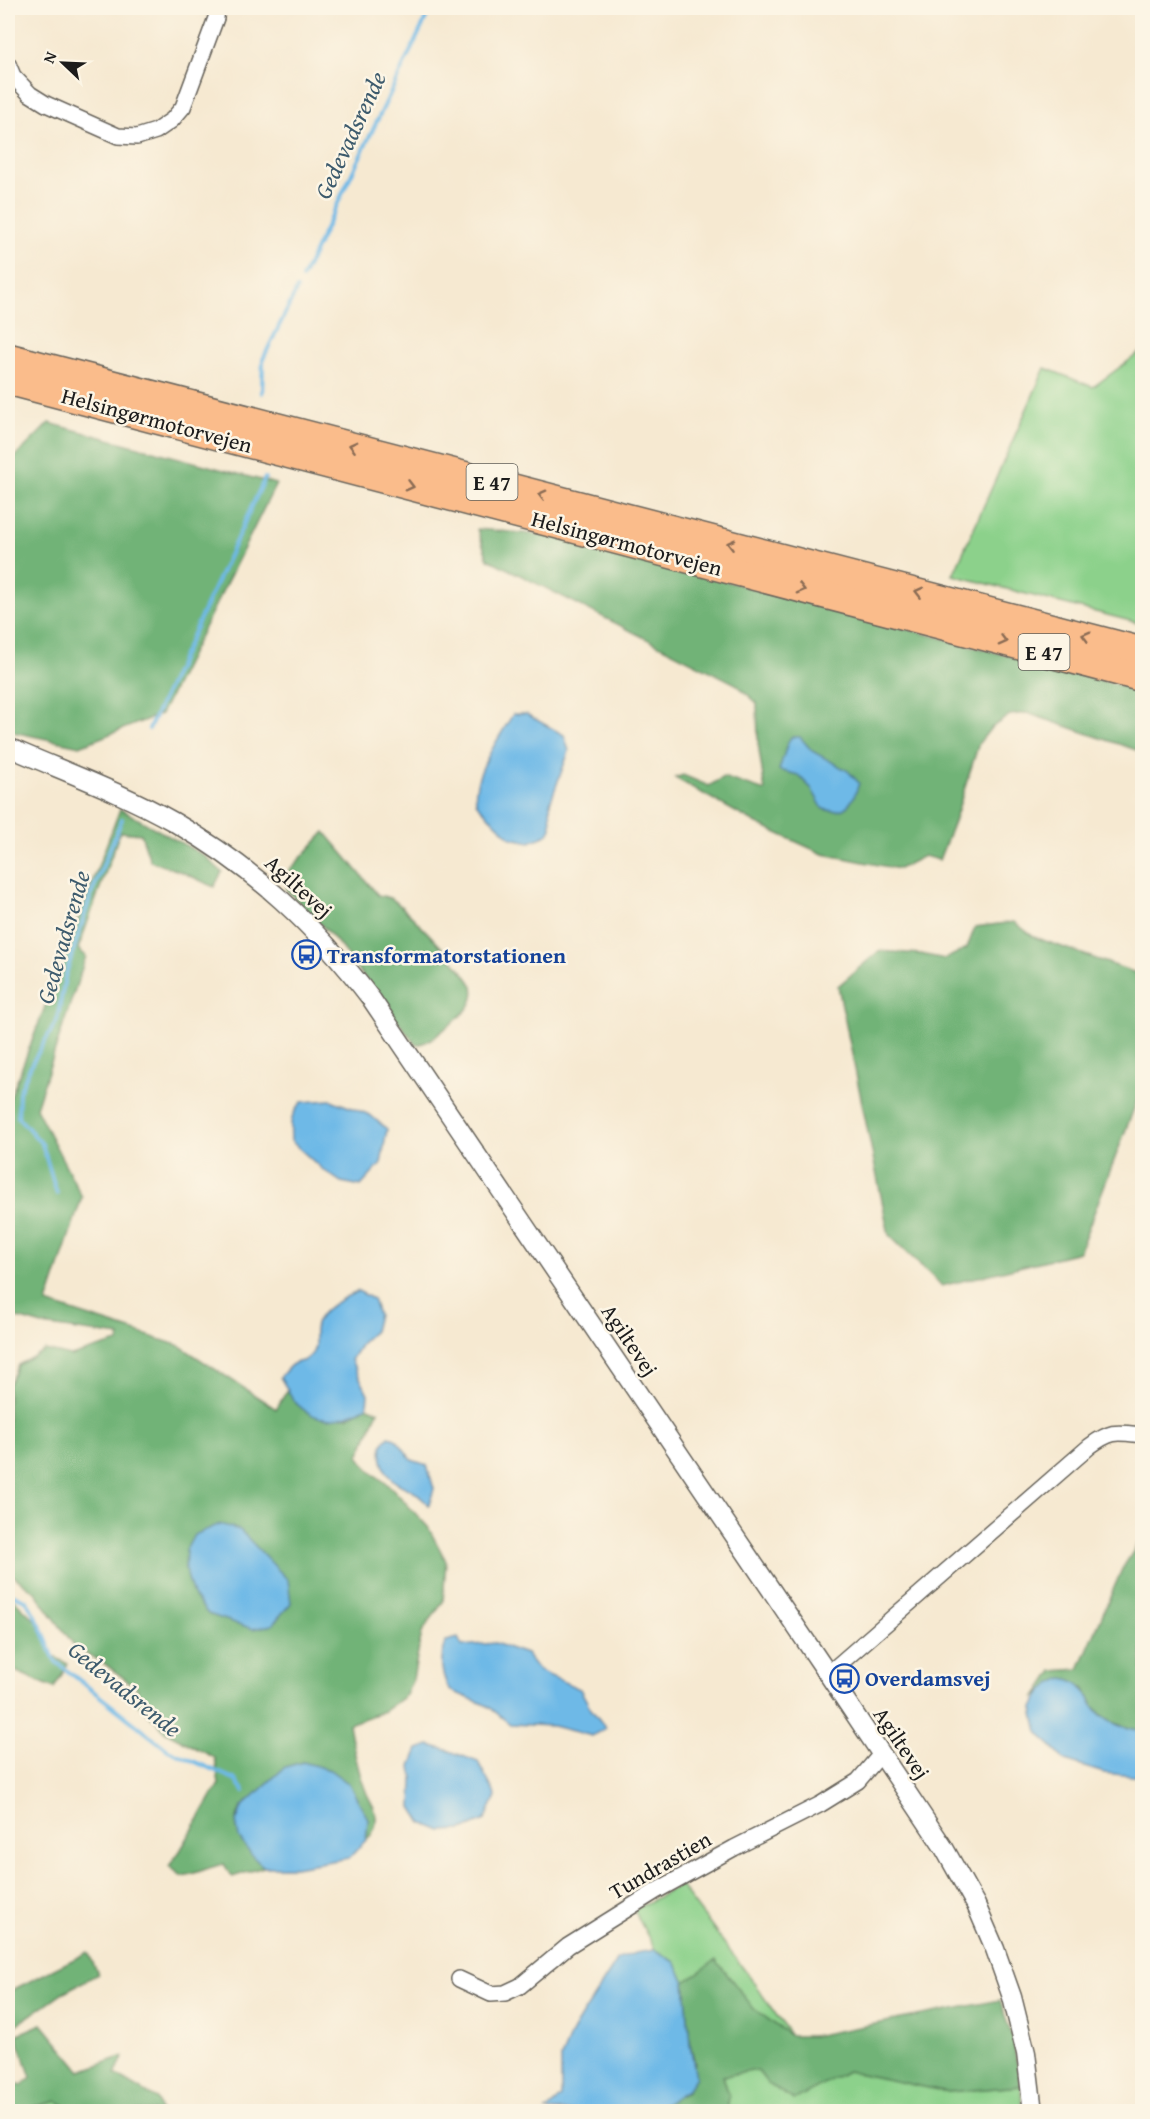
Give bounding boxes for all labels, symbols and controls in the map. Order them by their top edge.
north arrow [33,33,93,93]
text: N [36,47,62,67]
water label: Gedevadsrende [305,65,395,204]
street label: Helsingørmotorvejen [58,379,257,461]
one-way arrow [348,441,358,454]
road number: E 47 [466,464,518,500]
one-way arrow [404,479,414,492]
one-way arrow [537,489,547,502]
street label: Helsingørmotorvejen [528,502,727,584]
one-way arrow [726,538,736,551]
one-way arrow [796,581,806,594]
one-way arrow [915,587,925,600]
one-way arrow [1081,631,1092,643]
one-way arrow [998,634,1008,647]
road number: E 47 [1018,634,1070,670]
street label: Agiltevej [258,847,340,925]
water label: Gedevadsrende [27,866,99,1008]
bus stop icon: Transformatorstationen [290,939,322,971]
place label: Transformatorstationen [327,939,566,971]
street label: Agiltevej [594,1297,666,1383]
water label: Gedevadsrende [61,1632,189,1746]
bus stop icon: Overdamsvej [828,1662,860,1694]
place label: Overdamsvej [865,1662,991,1694]
street label: Agiltevej [866,1700,938,1786]
street label: Tundrastien [603,1823,717,1907]

